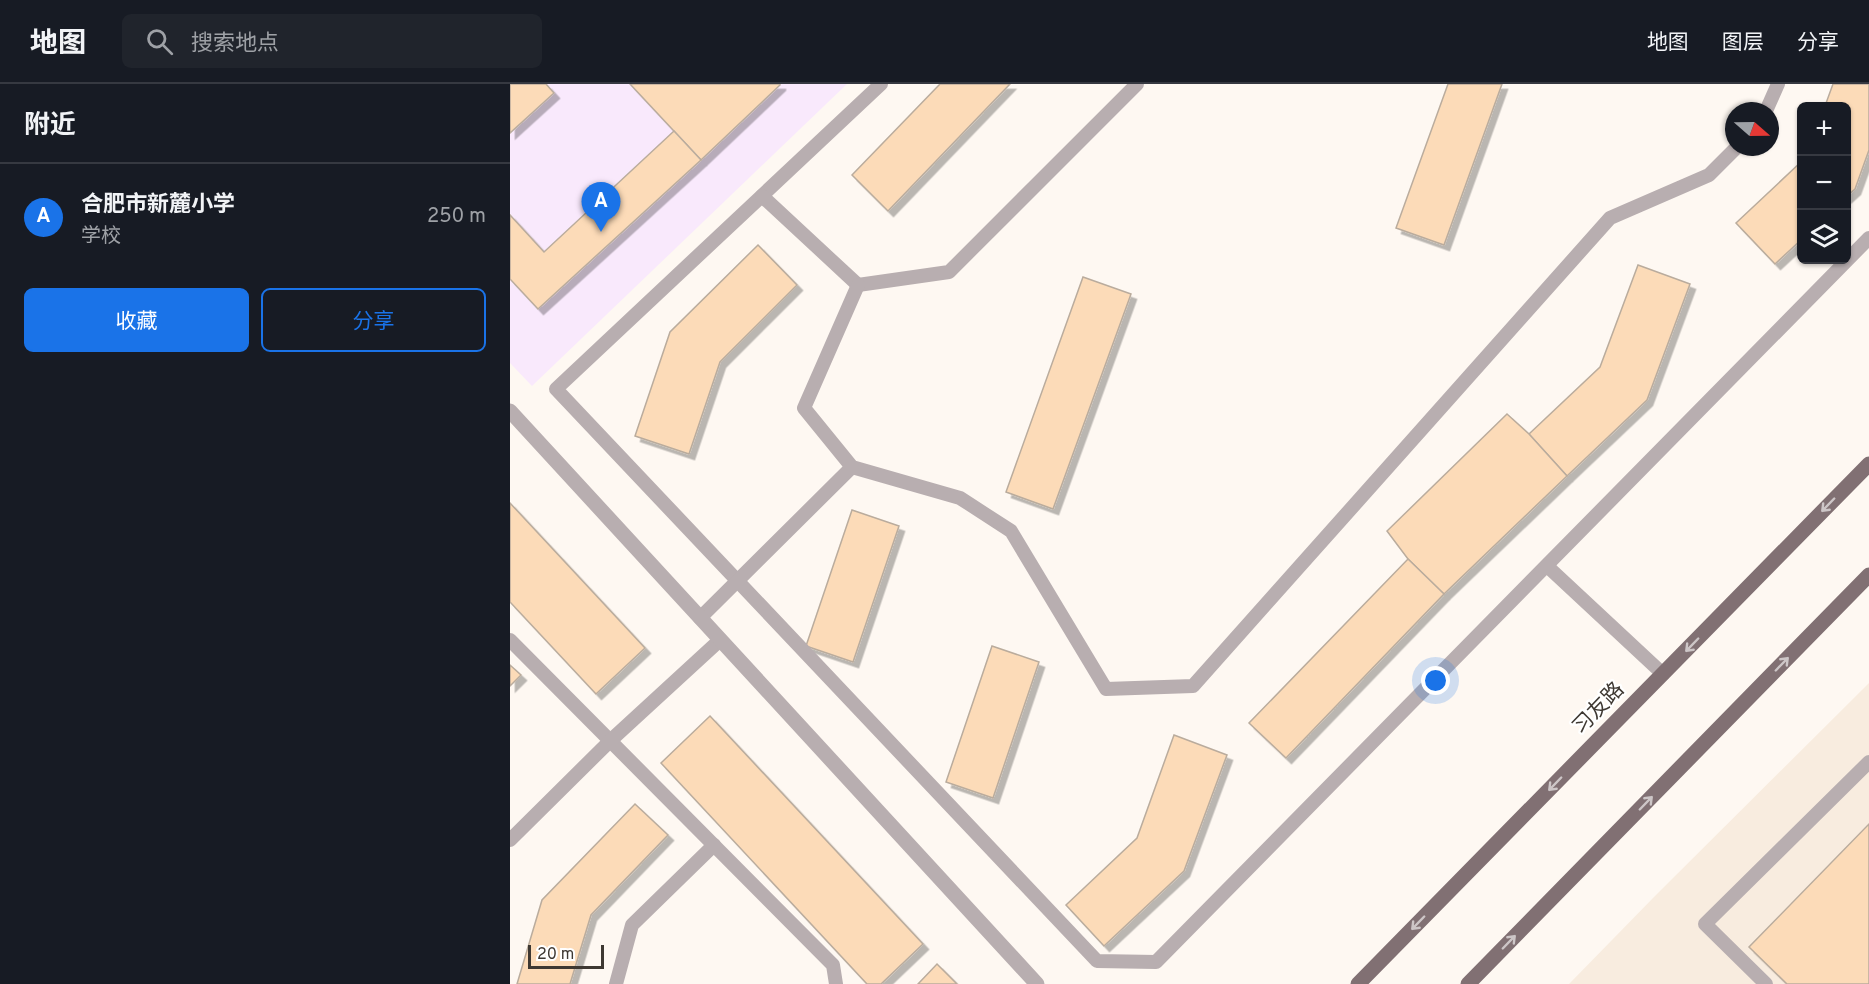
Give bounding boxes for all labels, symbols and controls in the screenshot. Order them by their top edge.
search box [122,14,542,68]
icon: search [143,25,176,58]
text: 地图 [30,27,86,63]
text: 地图 [1647,30,1689,57]
text: 图层 [1722,30,1764,57]
text: 分享 [1797,30,1839,57]
text: 搜索地点 [191,31,279,58]
north arrow [1725,102,1779,156]
map controls [1797,102,1851,264]
button: + [1797,102,1851,156]
text: 附近 [24,110,76,143]
button: − [1797,156,1851,210]
pin: A [582,182,620,232]
text: 合肥市新麓小学 [81,192,235,219]
text: A [36,204,51,230]
text: 250 m [427,204,486,230]
button: layers [1797,210,1851,264]
text: 学校 [81,224,121,250]
button: 收藏 [24,288,249,352]
button: 分享 [261,288,486,352]
one-way arrow [1821,498,1835,513]
one-way arrow [1684,637,1699,652]
one-way arrow [1775,656,1789,671]
your location [1421,666,1450,695]
street label: 习友路 [1567,677,1631,741]
one-way arrow [1548,776,1562,791]
one-way arrow [1638,795,1653,810]
one-way arrow [1411,915,1426,930]
one-way arrow [1502,935,1517,950]
scale bar [528,942,604,970]
text: 20 m [537,945,574,965]

